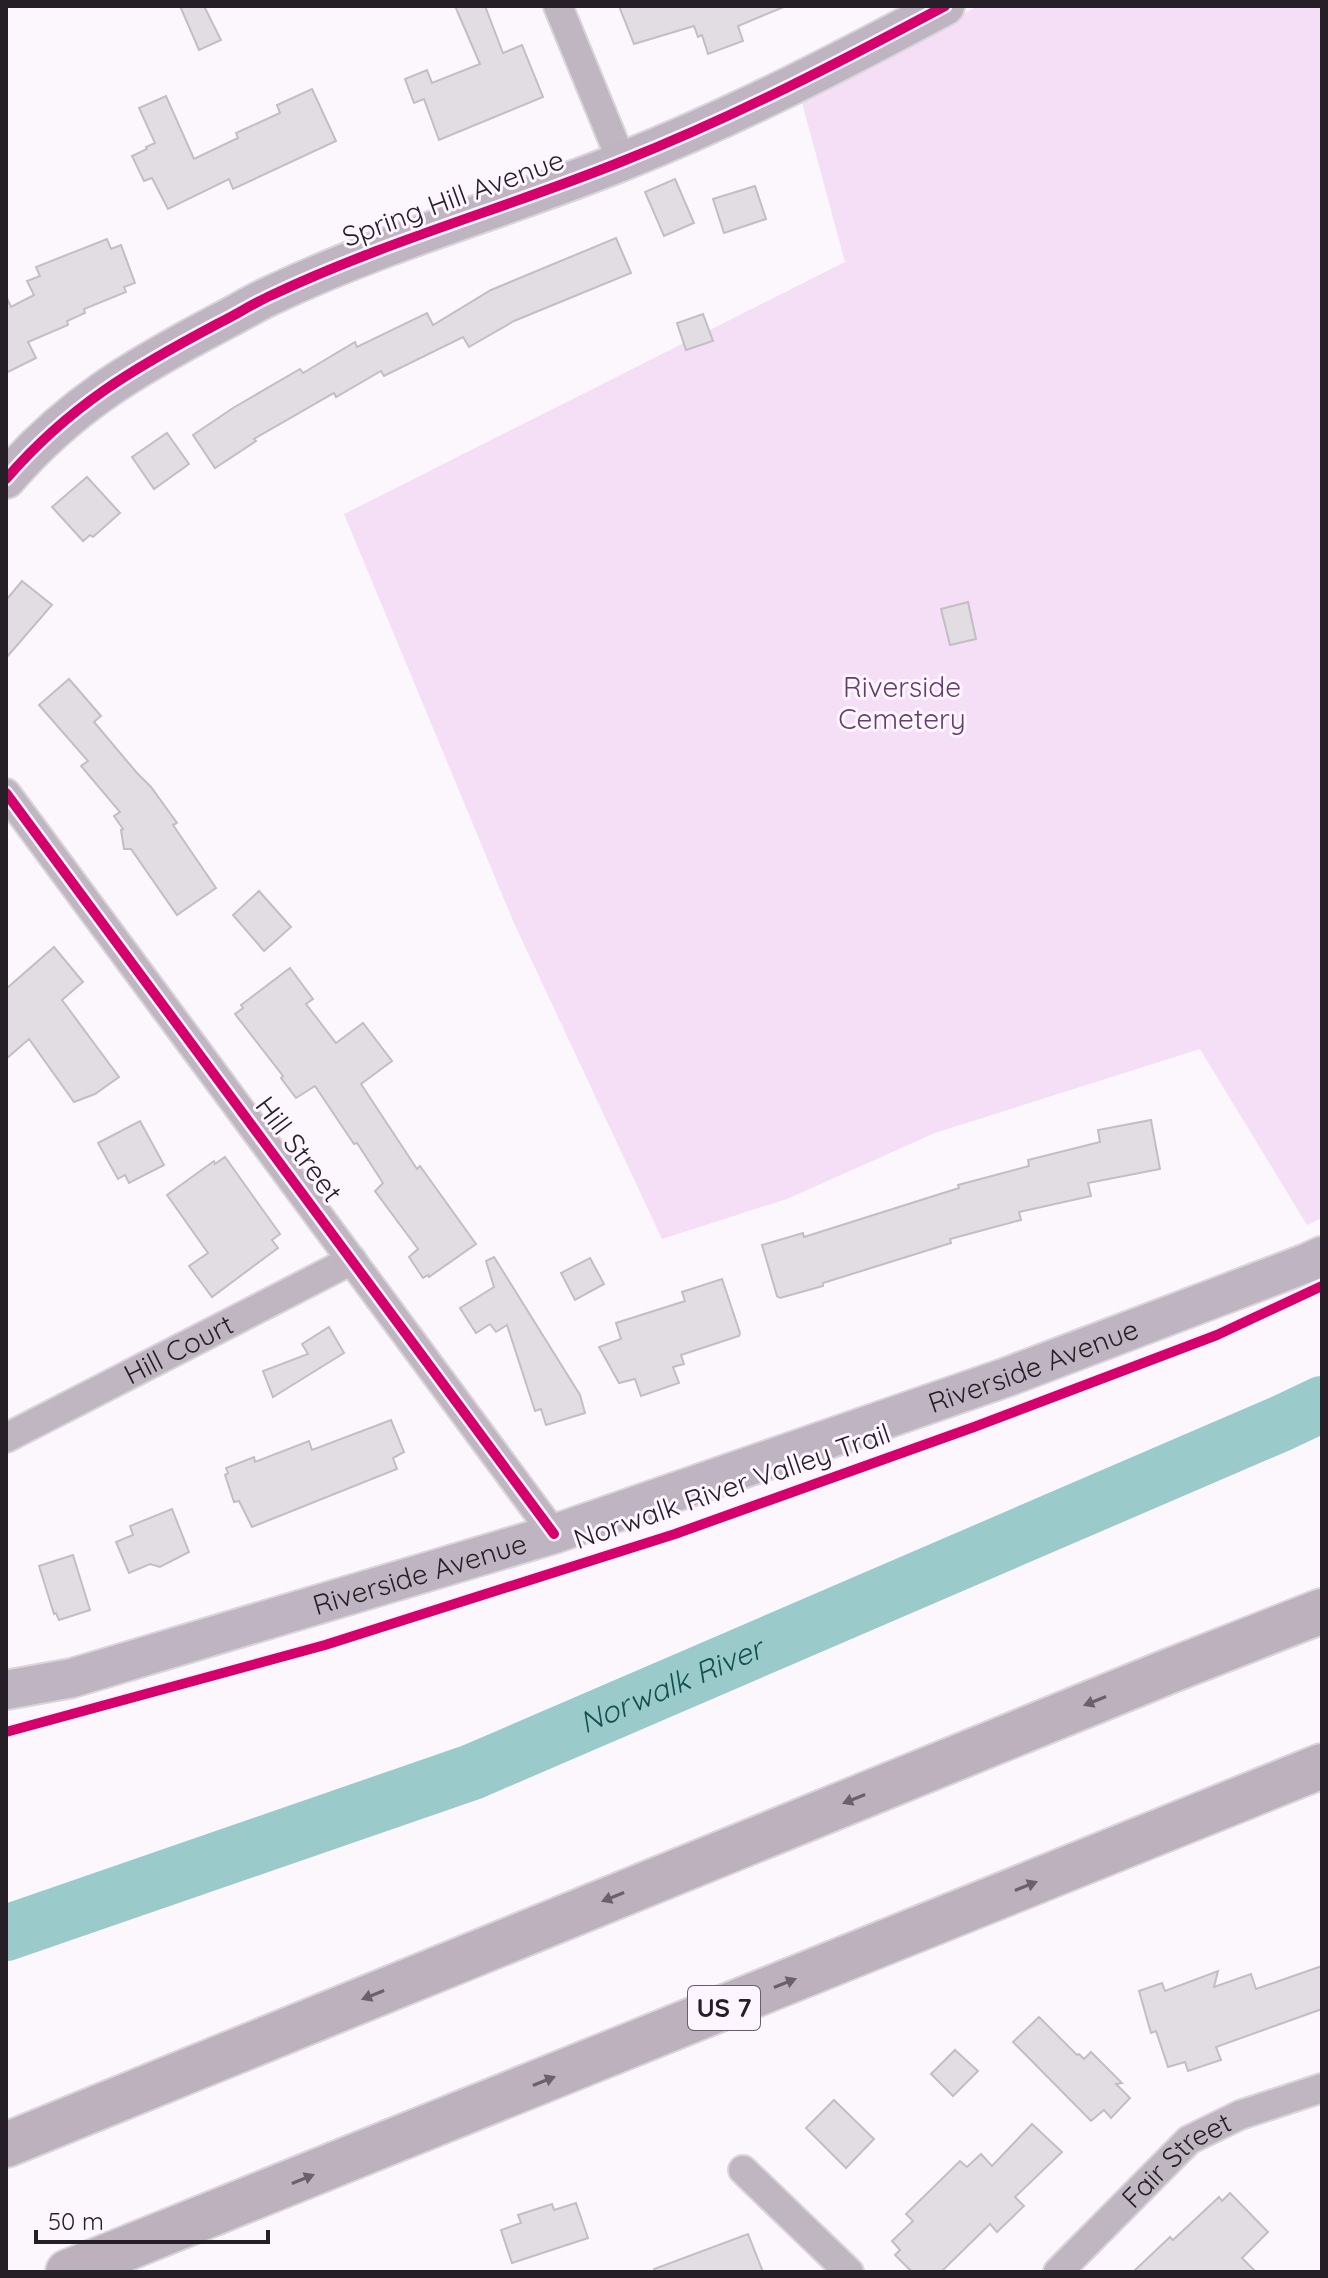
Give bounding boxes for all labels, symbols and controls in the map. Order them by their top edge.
street label: Spring Hill Avenue [337,141,568,254]
park label: Riverside Cemetery [838,669,966,736]
street label: Hill Street [248,1089,350,1208]
street label: Hill Court [118,1306,239,1391]
street label: Riverside Avenue [923,1311,1143,1420]
street label: Norwalk River Valley Trail [569,1415,895,1556]
street label: Riverside Avenue [308,1525,531,1622]
water label: Norwalk River [573,1628,771,1741]
one-way arrow [1083,1695,1107,1708]
one-way arrow [842,1793,866,1806]
one-way arrow [1014,1879,1038,1892]
one-way arrow [602,1891,625,1904]
one-way arrow [773,1977,797,1990]
road number: US 7 [688,1986,760,2030]
one-way arrow [361,1989,385,2002]
one-way arrow [532,2074,556,2087]
street label: Fair Street [1114,2104,1237,2215]
one-way arrow [291,2172,315,2185]
scale bar [36,2194,268,2244]
text: 50 m [48,2206,104,2236]

